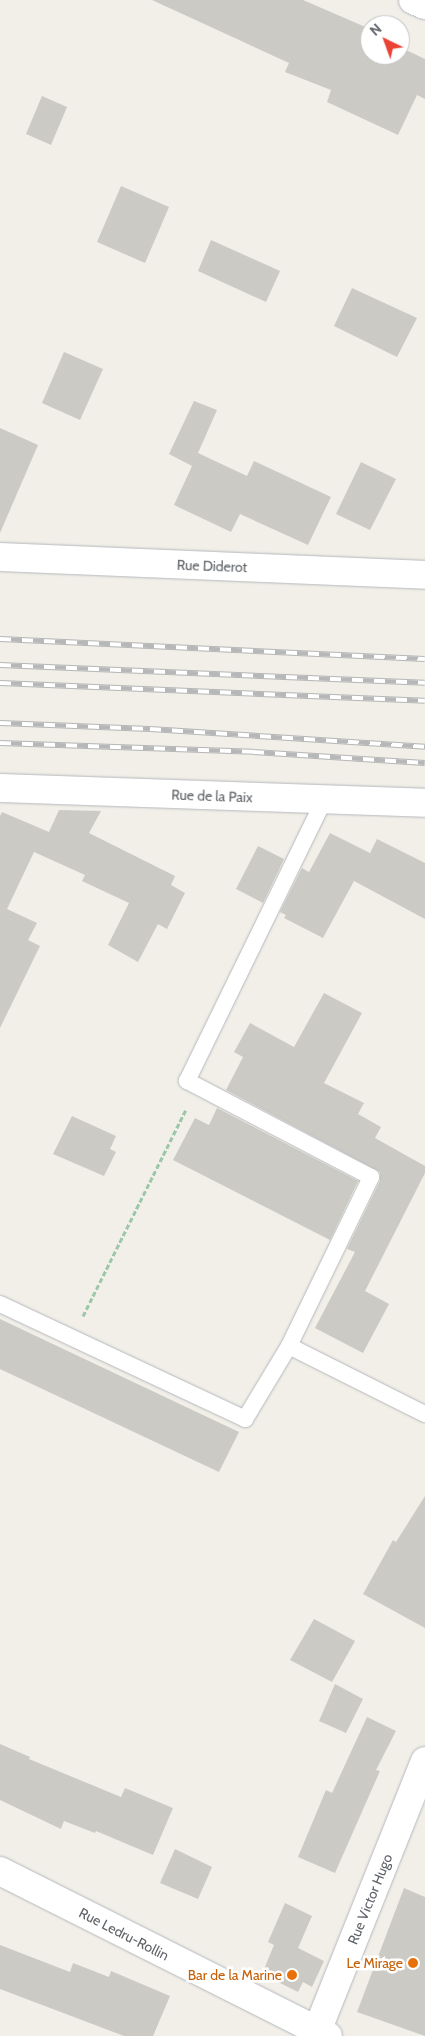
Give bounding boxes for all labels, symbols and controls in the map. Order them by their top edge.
north arrow [360,15,410,65]
text: N [366,20,385,40]
street label: Rue Diderot [176,556,248,576]
street label: Rue de la Paix [171,786,253,806]
street label: Rue Victor Hugo [344,1851,396,1947]
street label: Rue Ledru-Rollin [76,1904,172,1964]
place label: Le Mirage [346,1955,403,1971]
marker: Le Mirage [407,1957,419,1969]
place label: Bar de la Marine [188,1967,282,1983]
marker: Bar de la Marine [286,1969,298,1981]

